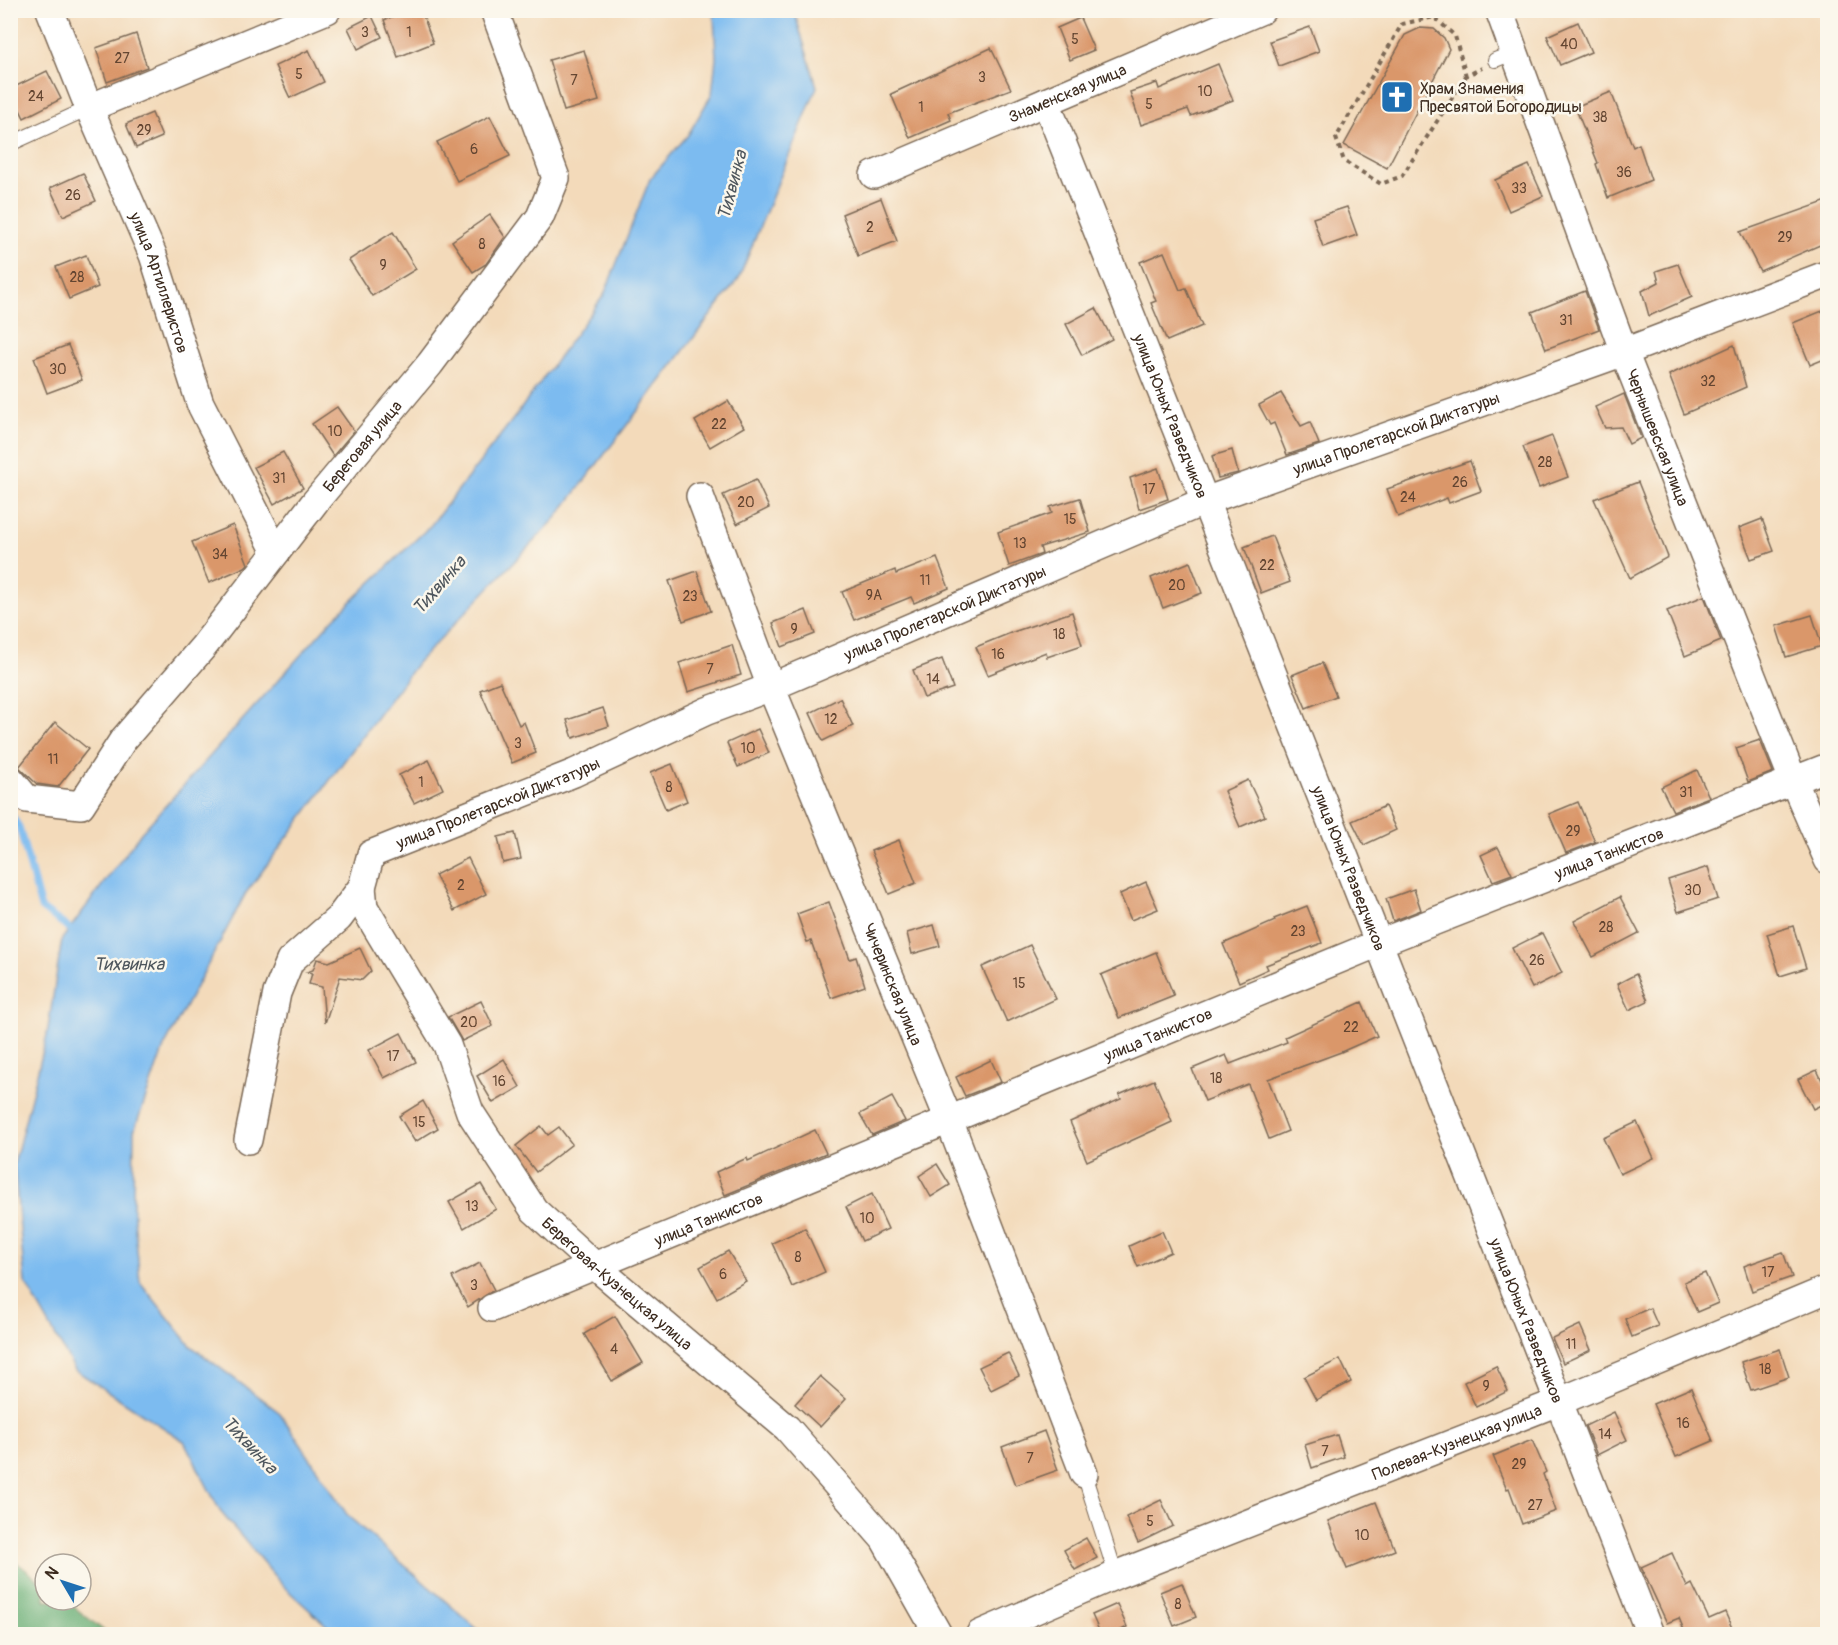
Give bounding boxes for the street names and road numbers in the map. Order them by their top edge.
street label: Знаменская улица [1006,60,1130,128]
street label: улица Артиллеристов [124,208,193,356]
street label: улица Юных Разведчиков [1128,330,1212,502]
street label: Чернышевская улица [1621,367,1693,509]
street label: улица Пролетарской Диктатуры [1289,388,1502,480]
street label: Береговая улица [319,397,407,496]
street label: улица Пролетарской Диктатуры [840,561,1049,666]
street label: улица Пролетарской Диктатуры [392,753,603,854]
street label: улица Юных Разведчиков [1307,782,1390,954]
street label: улица Танкистов [1551,823,1667,885]
street label: Чичеринская улица [858,920,926,1048]
street label: улица Танкистов [1100,1004,1215,1067]
street label: улица Танкистов [651,1189,766,1251]
street label: Береговая-Кузнецкая улица [537,1213,696,1355]
street label: улица Юных Разведчиков [1484,1235,1567,1406]
street label: Полевая-Кузнецкая улица [1369,1400,1545,1485]

